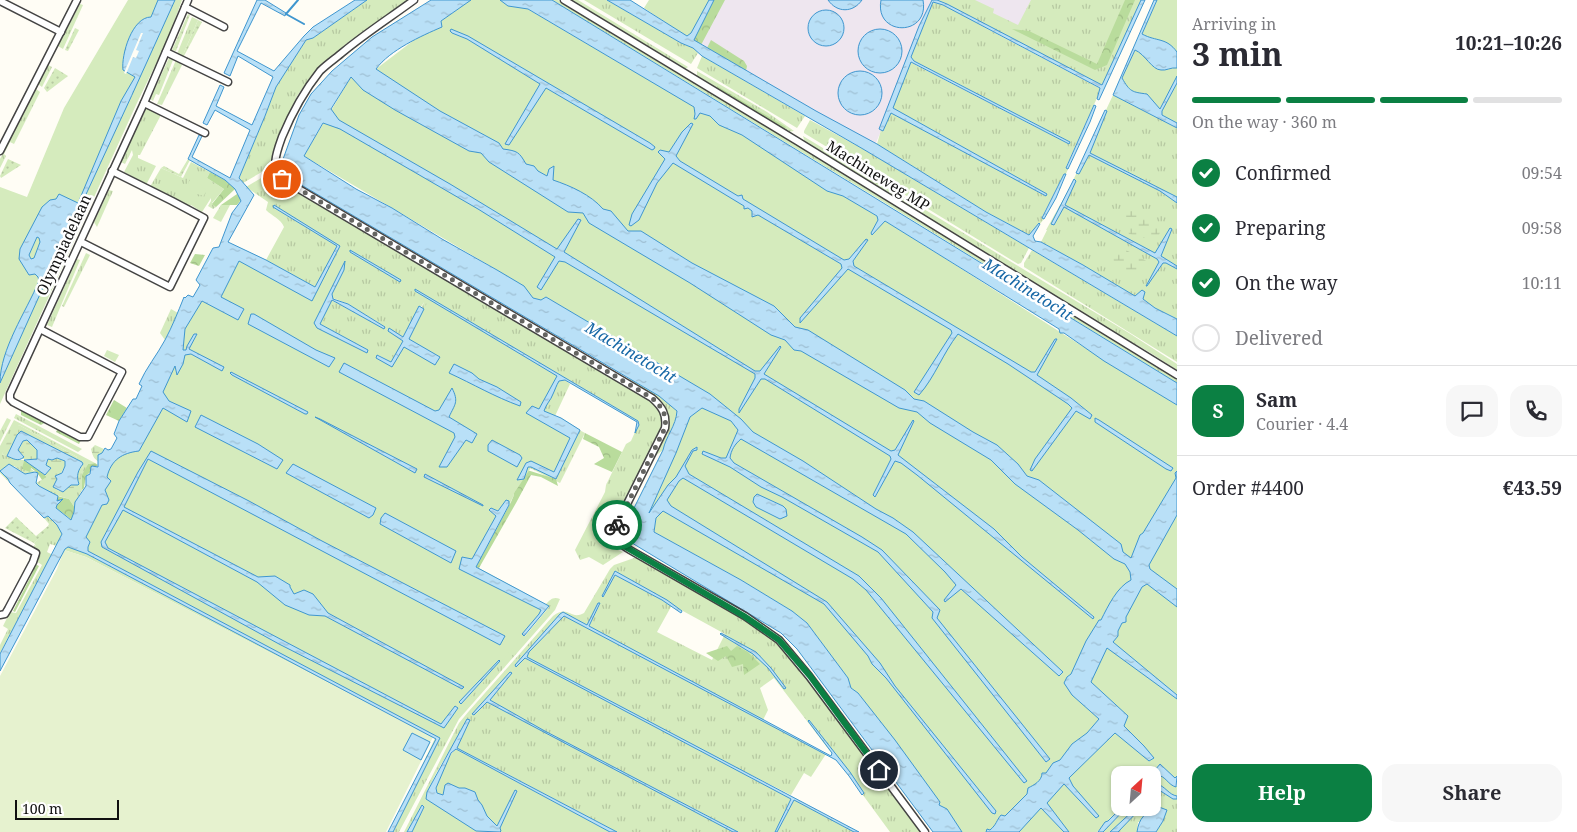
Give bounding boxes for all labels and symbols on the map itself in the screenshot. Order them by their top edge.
street label: Machineweg MP [823,135,934,215]
pin [261,158,303,200]
street label: Olympiadelaan [31,191,95,298]
water label: Machinetocht [978,252,1077,325]
water label: Machinetocht [581,316,681,388]
courier [592,500,642,550]
pin [858,749,900,791]
north arrow [1111,766,1161,816]
scale bar [15,797,119,820]

